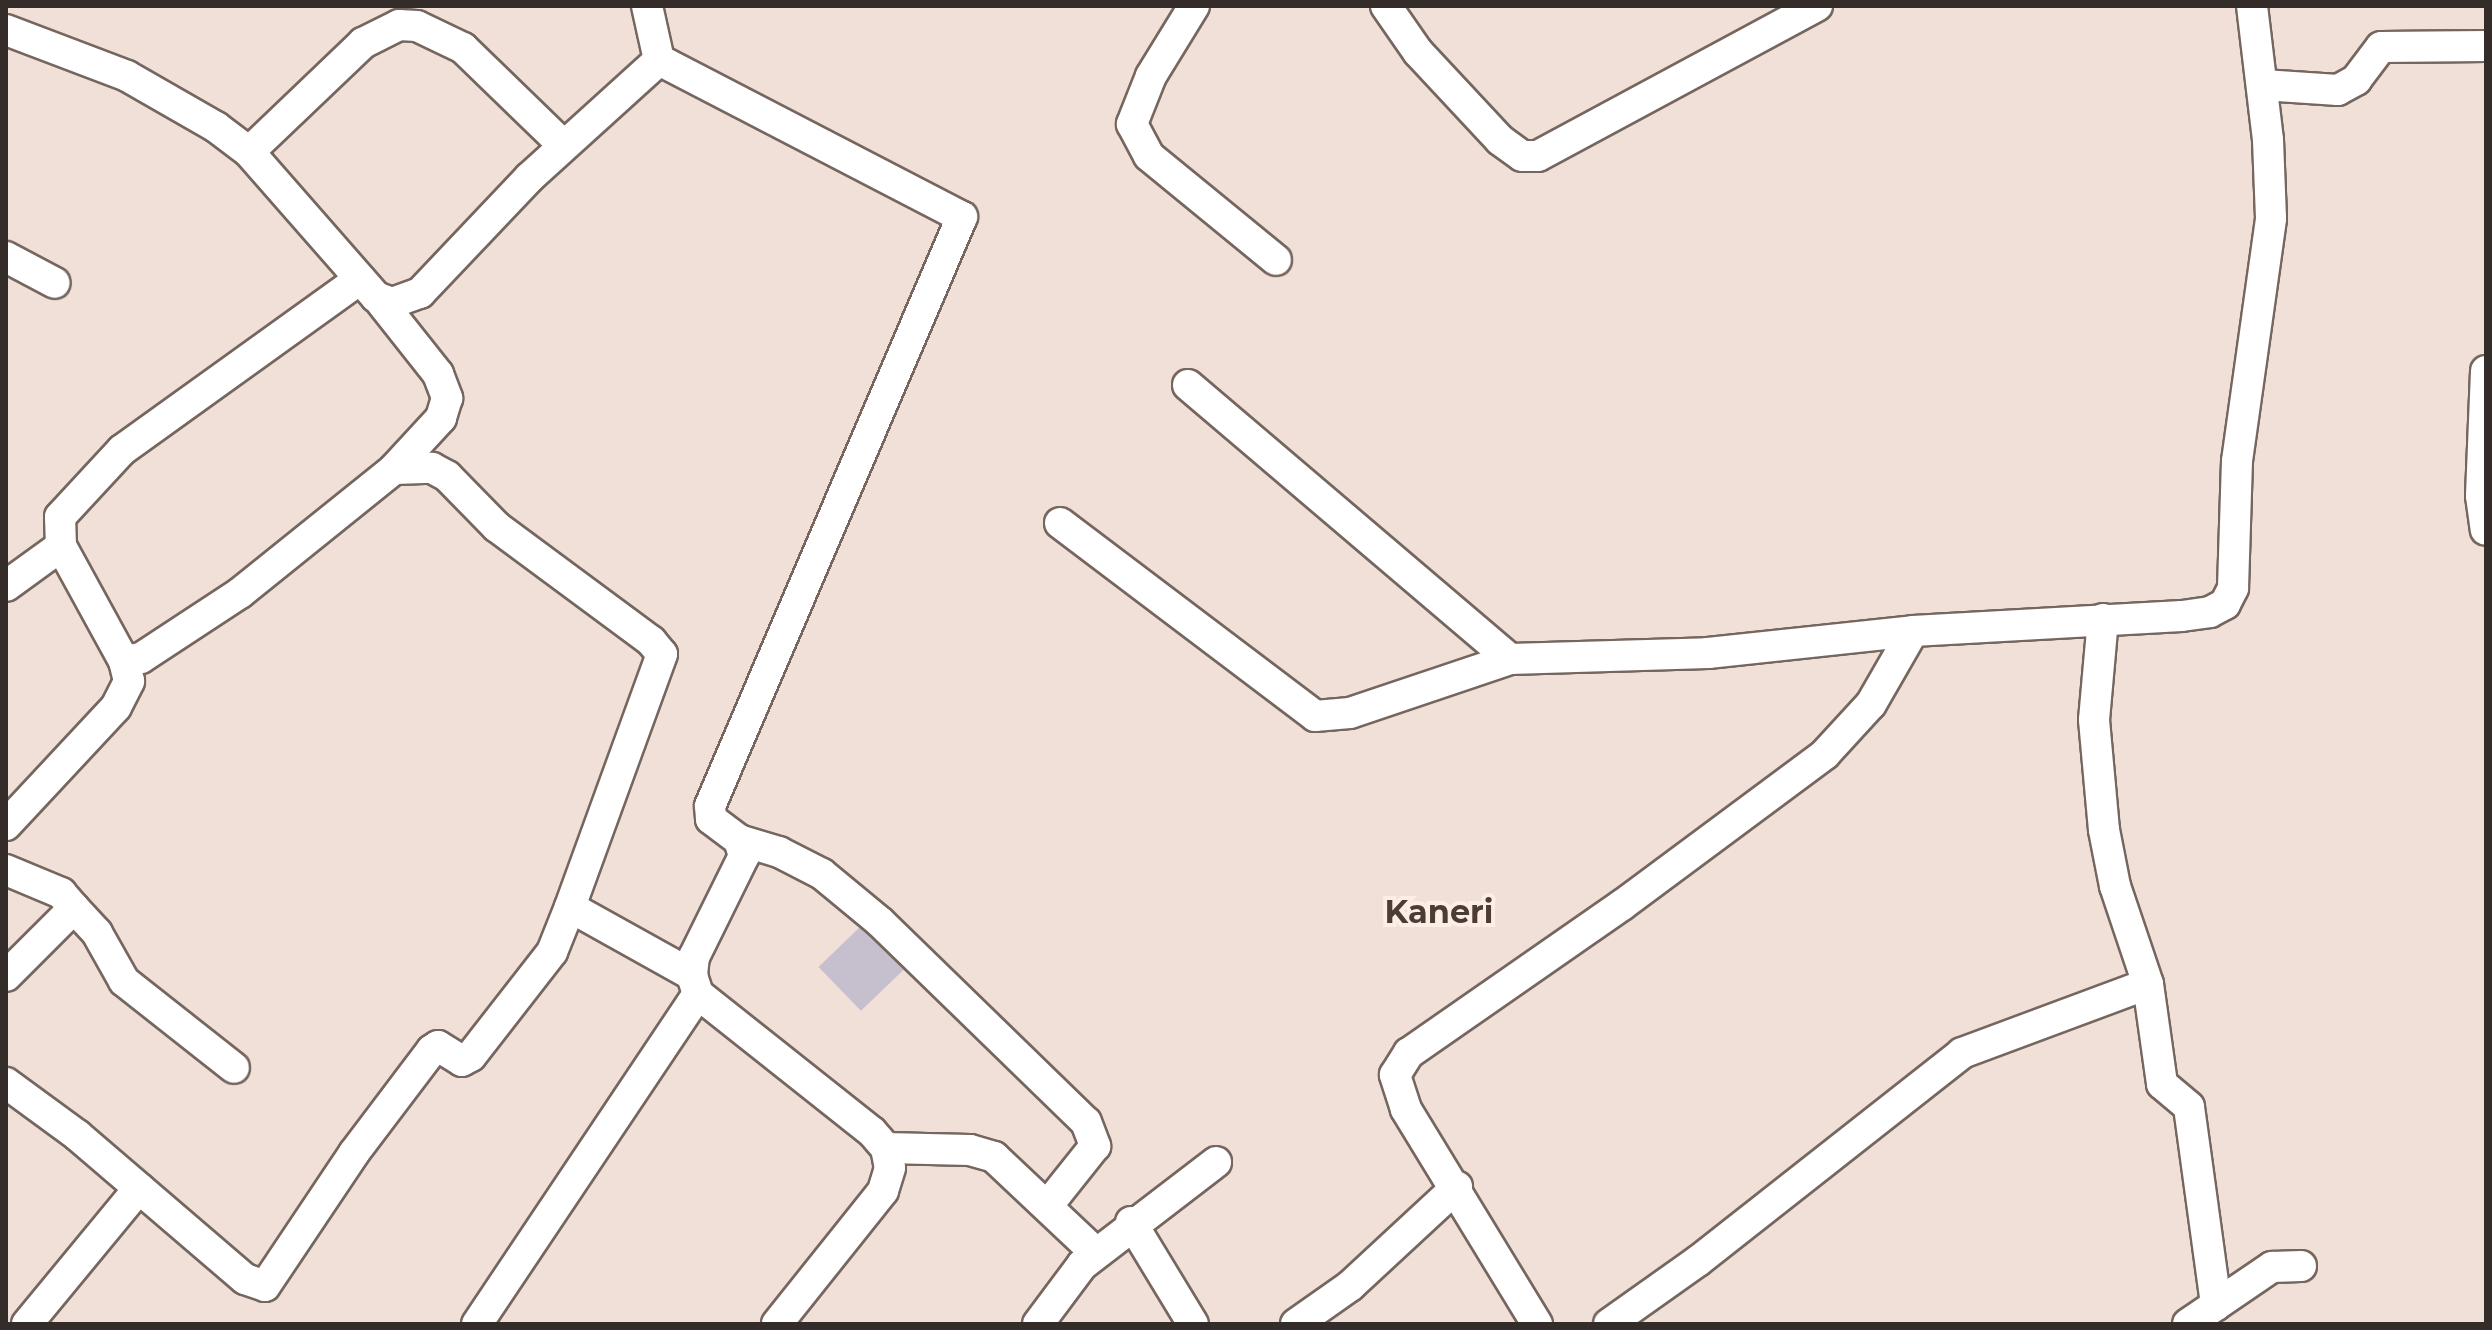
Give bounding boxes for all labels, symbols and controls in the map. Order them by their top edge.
district label: Kaneri [1385,893,1493,931]

